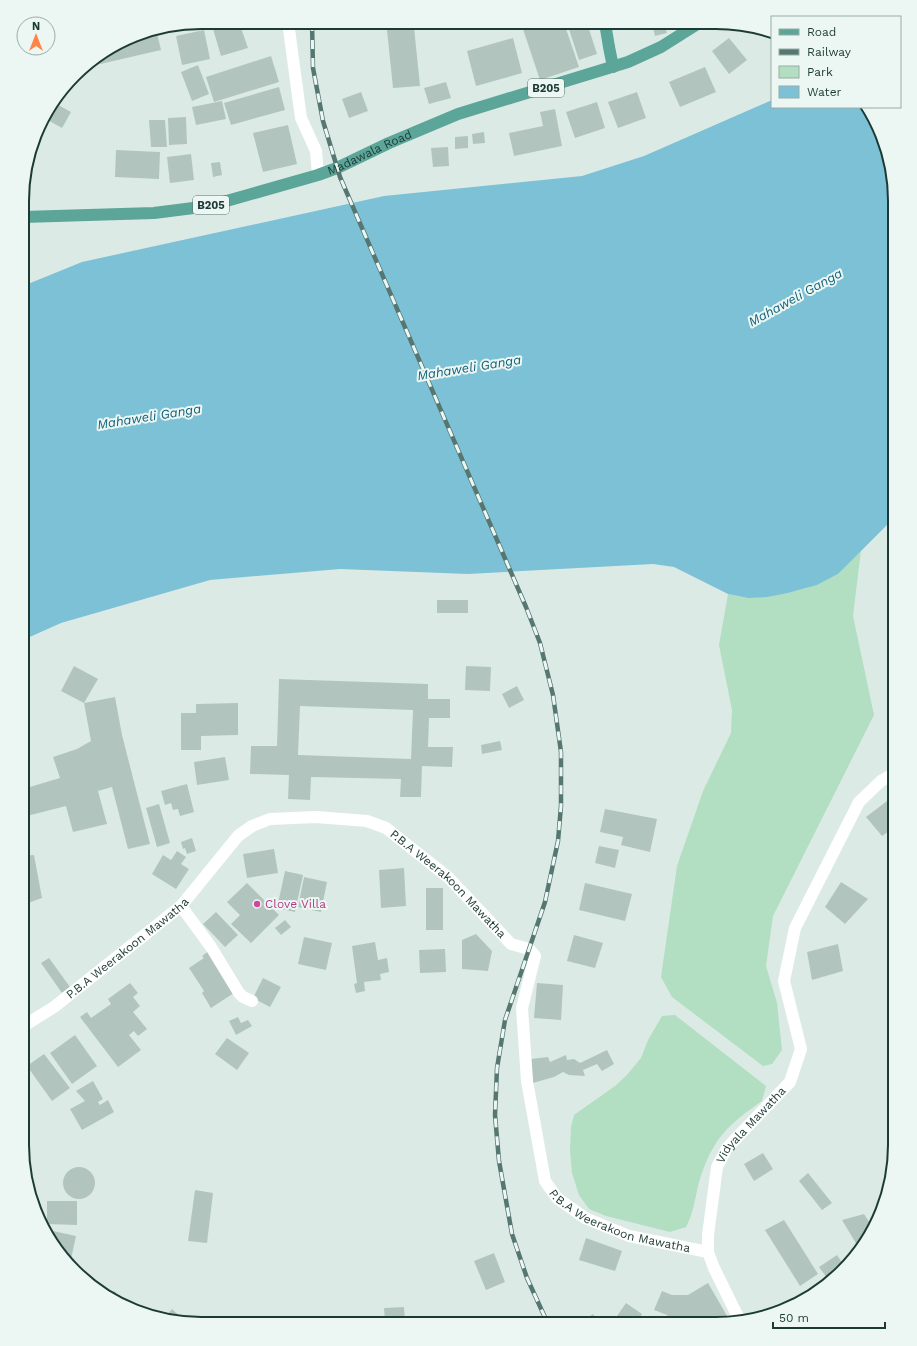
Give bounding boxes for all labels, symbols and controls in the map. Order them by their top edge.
north arrow [16,16,56,56]
legend [771,16,901,108]
text: N [32,20,40,33]
text: Road [807,25,836,39]
text: Railway [807,45,852,59]
text: Park [807,65,833,79]
road number: B205 [528,79,564,97]
text: Water [807,85,842,99]
street label: Madawala Road [325,127,414,178]
road number: B205 [193,196,229,214]
water label: Mahaweli Ganga [746,265,845,329]
water label: Mahaweli Ganga [416,352,522,383]
water label: Mahaweli Ganga [96,401,202,432]
street label: P.B.A Weerakoon Mawatha [387,827,509,941]
street label: P.B.A Weerakoon Mawatha [63,895,192,1001]
place label: Clove Villa [265,897,326,911]
marker: Clove Villa [252,899,262,909]
street label: Vidyala Mawatha [713,1084,789,1166]
street label: P.B.A Weerakoon Mawatha [546,1187,692,1255]
scale bar [773,1304,885,1330]
text: 50 m [779,1311,809,1325]

